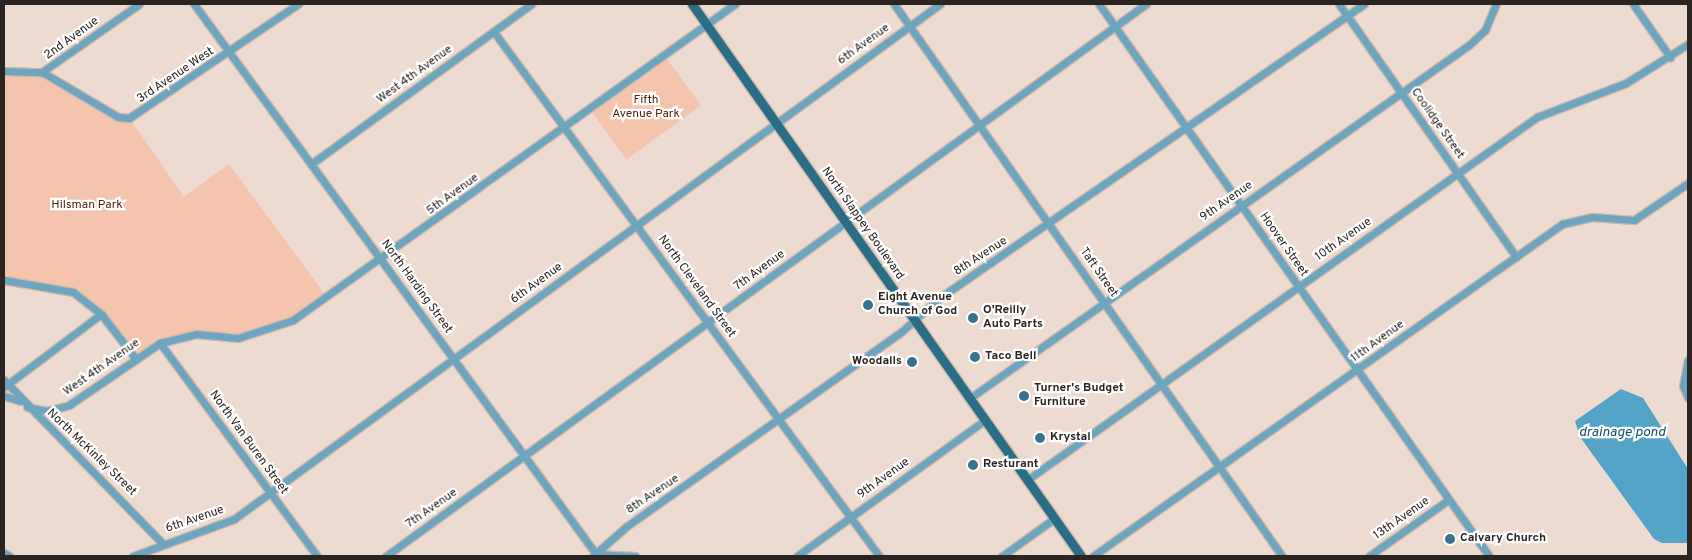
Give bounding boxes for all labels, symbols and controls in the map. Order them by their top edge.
street label: 2nd Avenue [42,14,102,64]
street label: 6th Avenue [835,21,893,69]
street label: West 4th Avenue [374,43,456,107]
street label: 3rd Avenue West [135,45,217,107]
street label: Coolidge Street [1407,86,1467,162]
park label: Fifth Avenue Park [612,94,680,122]
street label: North Slappey Boulevard [818,165,906,283]
street label: 5th Avenue [424,171,482,219]
street label: 9th Avenue [1198,179,1256,225]
park label: Hilsman Park [51,199,123,213]
street label: Hoover Street [1256,210,1310,280]
street label: 10th Avenue [1313,215,1375,265]
street label: North Cleveland Street [654,233,738,341]
street label: 8th Avenue [951,234,1011,280]
street label: North Harding Street [377,237,455,337]
street label: Taft Street [1076,246,1120,300]
street label: 7th Avenue [732,248,788,294]
street label: 6th Avenue [508,260,566,308]
place label: Eight Avenue Church of God [878,291,957,319]
marker: Eight Avenue Church of God [862,299,874,311]
place label: O'Reilly Auto Parts [983,304,1043,332]
marker: O'Reilly Auto Parts [967,312,979,324]
street label: 11th Avenue [1348,318,1408,366]
street label: West 4th Avenue [61,336,143,400]
place label: Taco Bell [985,350,1036,364]
marker: Taco Bell [969,351,981,363]
place label: Woodalls [852,355,902,369]
marker: Woodalls [906,356,918,368]
place label: Turner's Budget Furniture [1034,382,1123,410]
street label: North Van Buren Street [205,388,291,498]
marker: Turner's Budget Furniture [1018,390,1030,402]
street label: North McKinley Street [43,407,139,499]
water label: drainage pond [1579,425,1665,441]
place label: Krystal [1050,431,1091,445]
marker: Krystal [1034,432,1046,444]
street label: 9th Avenue [855,455,913,503]
place label: Resturant [983,458,1038,472]
marker: Resturant [967,459,979,471]
street label: 8th Avenue [624,472,682,518]
street label: 7th Avenue [403,486,461,532]
street label: 13th Avenue [1371,494,1433,544]
street label: 6th Avenue [164,503,226,537]
place label: Calvary Church [1460,532,1546,546]
marker: Calvary Church [1444,533,1456,545]

